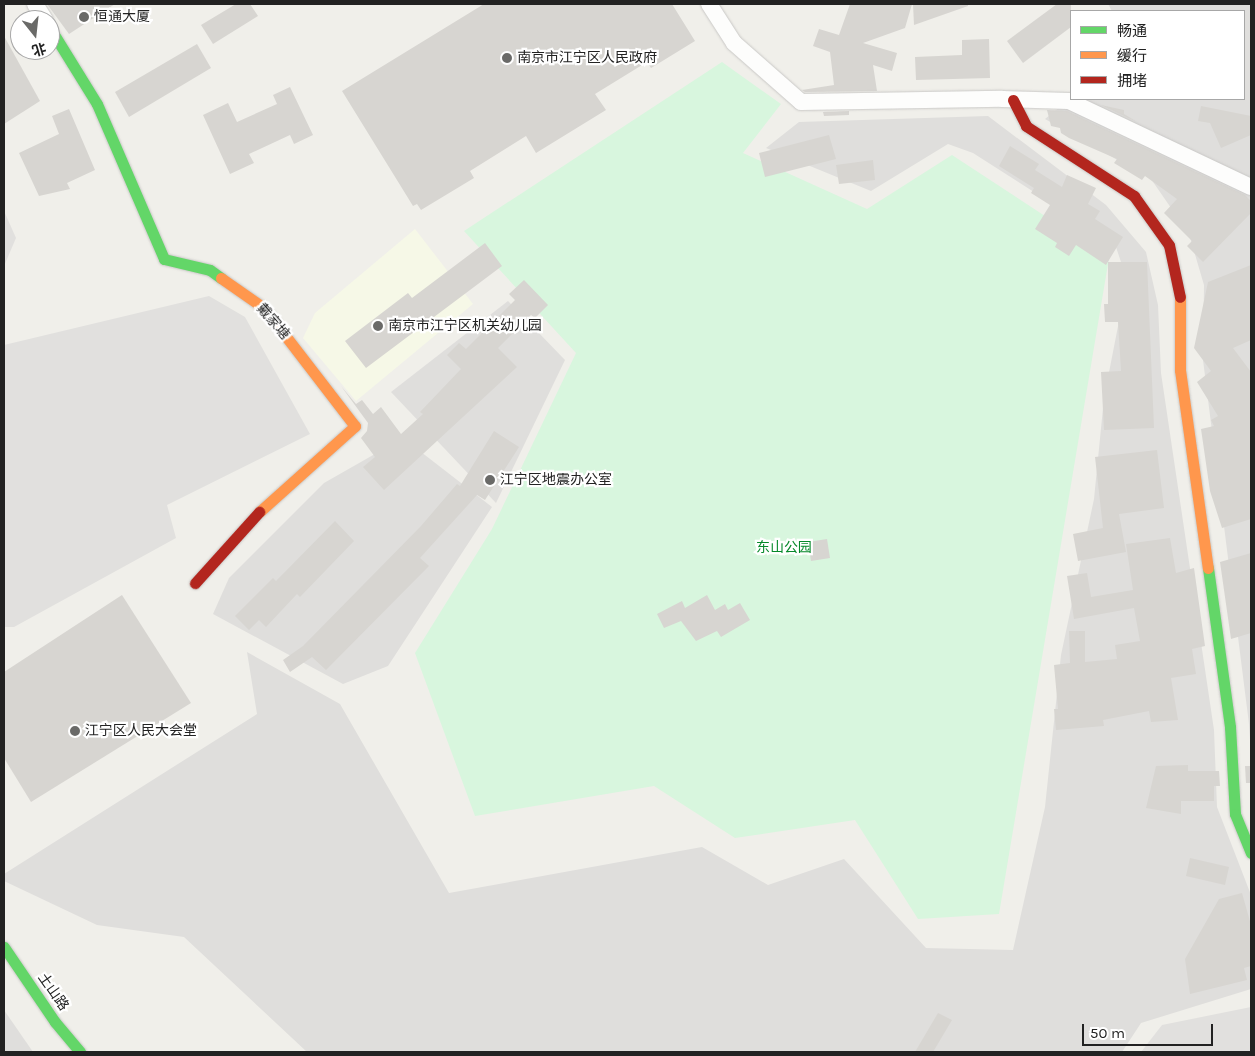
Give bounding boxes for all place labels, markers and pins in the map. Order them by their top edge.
place label: 恒通大厦 [94,9,150,25]
marker: 恒通大厦 [78,11,90,23]
place label: 南京市江宁区人民政府 [517,50,657,66]
marker: 南京市江宁区人民政府 [501,52,513,64]
place label: 南京市江宁区机关幼儿园 [388,318,542,334]
marker: 南京市江宁区机关幼儿园 [372,320,384,332]
place label: 江宁区地震办公室 [500,472,612,488]
marker: 江宁区地震办公室 [484,474,496,486]
place label: 江宁区人民大会堂 [85,723,197,739]
marker: 江宁区人民大会堂 [69,725,81,737]

